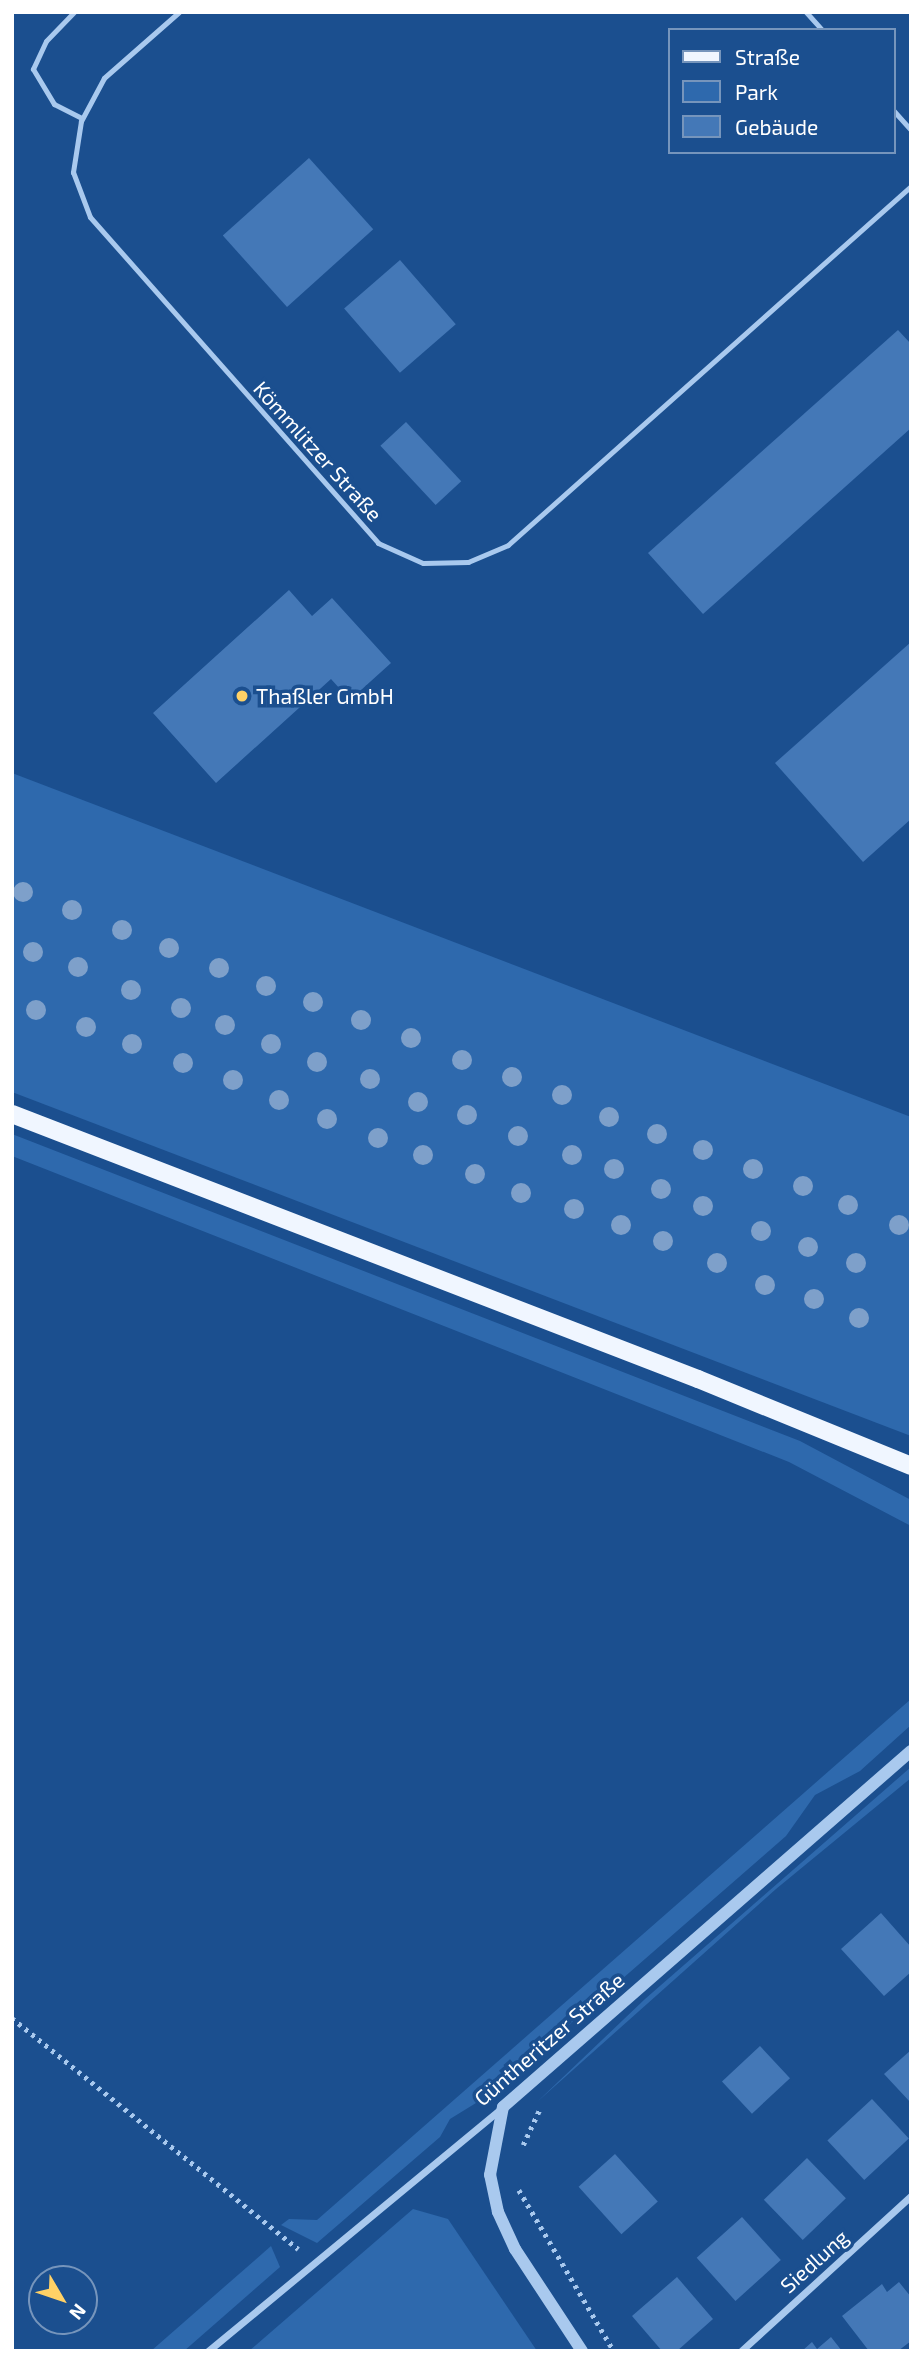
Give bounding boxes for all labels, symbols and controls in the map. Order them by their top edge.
legend [668,28,895,154]
text: Straße [735,44,800,69]
text: Park [735,79,778,104]
text: Gebäude [735,114,818,139]
street label: Kömmlitzer Straße [248,376,388,526]
place label: Thaßler GmbH [256,683,394,709]
marker: Thaßler GmbH [234,688,250,704]
street label: Güntheritzer Straße [469,1967,629,2111]
street label: Siedlung [775,2224,853,2298]
north arrow [28,2265,98,2335]
text: N [65,2300,91,2325]

